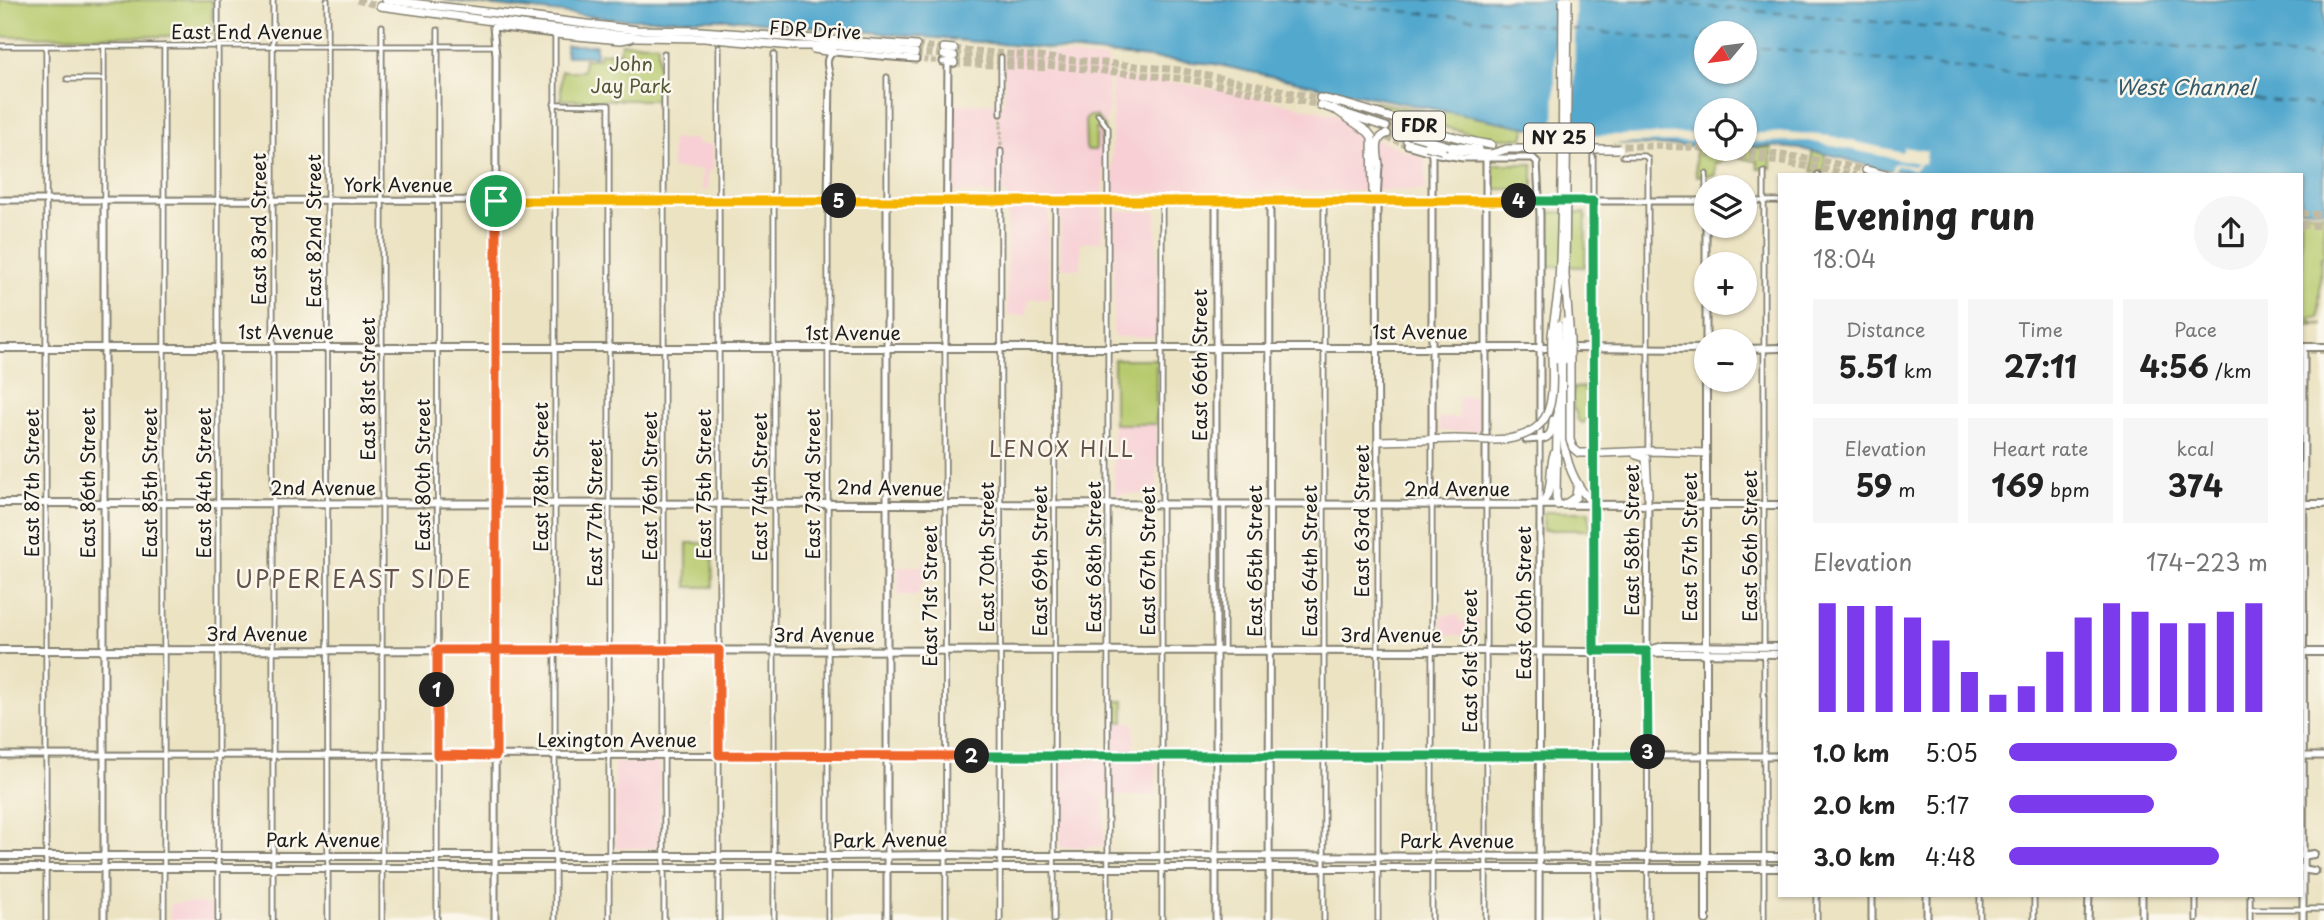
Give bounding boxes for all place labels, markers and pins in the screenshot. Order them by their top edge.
pin [466,171,526,231]
pin: 5 [822,184,856,218]
pin: 4 [1502,184,1536,218]
pin: 1 [420,672,454,708]
pin: 3 [1630,734,1666,770]
pin: 2 [954,738,990,774]

